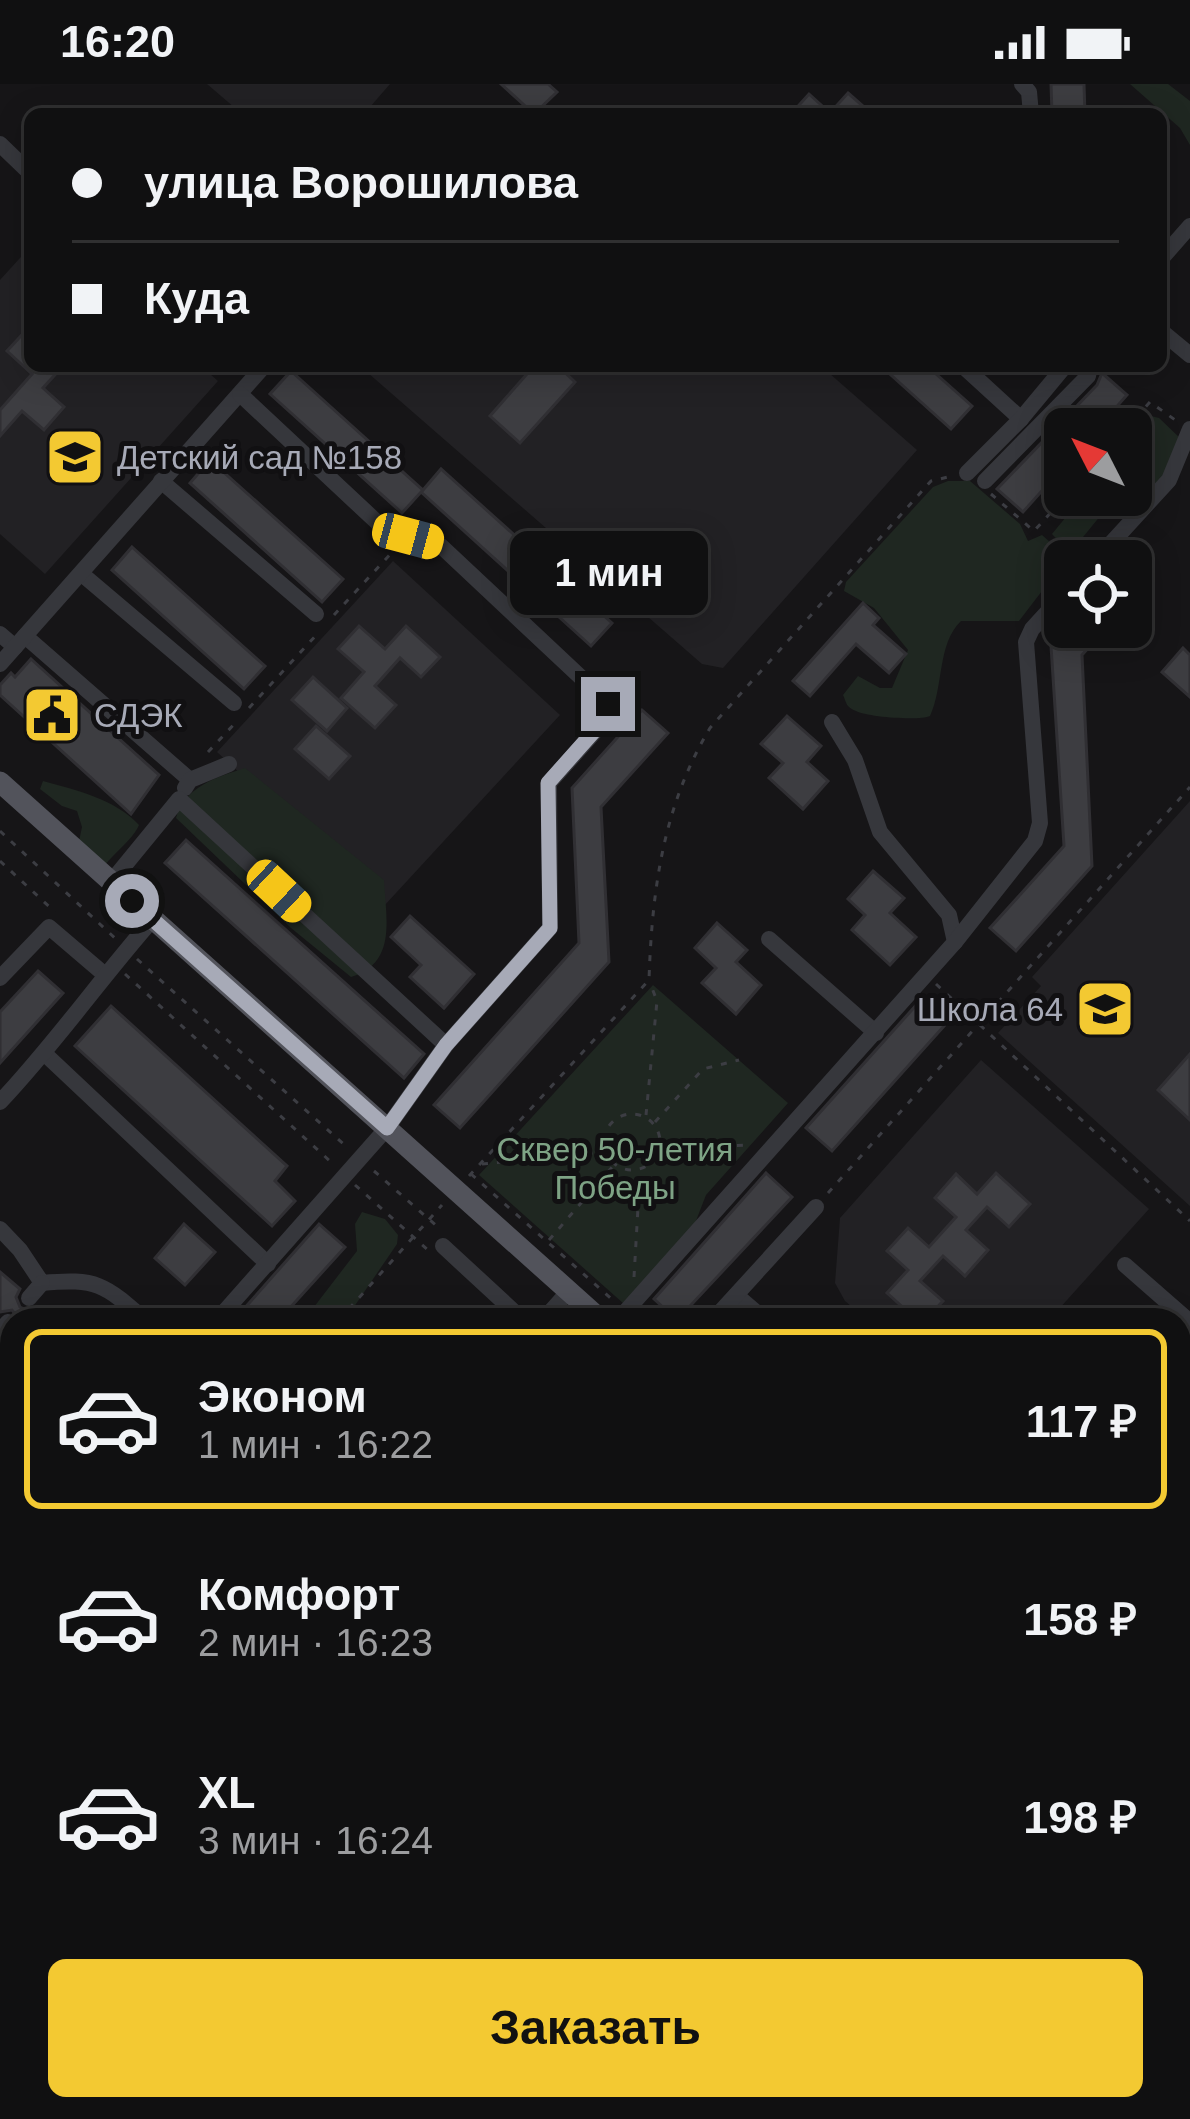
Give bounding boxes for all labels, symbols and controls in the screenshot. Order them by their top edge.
text: 16:20 [60,16,175,67]
text: улица Ворошилова [144,157,578,208]
text: Куда [144,273,249,324]
north arrow [1044,408,1152,516]
map controls [1044,408,1152,648]
school or university icon: Детский сад №158 [44,426,106,488]
place label: Детский сад №158 [117,439,402,476]
car [369,509,447,563]
callout: 1 мин [509,530,707,614]
button: locate [1044,540,1152,648]
text: 1 мин [555,551,663,594]
route end [581,677,635,731]
public building icon: СДЭК [21,684,83,746]
place label: СДЭК [94,697,183,734]
car [240,853,318,929]
route start [105,874,159,928]
school or university icon: Школа 64 [1074,978,1136,1040]
place label: Школа 64 [917,991,1063,1028]
park label: Сквер 50-летия Победы [497,1131,733,1206]
icon: car [54,1365,162,1473]
text: Эконом [198,1371,367,1422]
text: 117 ₽ [1026,1396,1137,1447]
text: 1 мин · 16:22 [198,1423,433,1466]
icon: car [54,1563,162,1671]
text: Комфорт [198,1569,400,1620]
text: 158 ₽ [1023,1594,1137,1645]
text: 2 мин · 16:23 [198,1621,433,1664]
icon: car [54,1761,162,1869]
text: XL [198,1767,256,1818]
text: 198 ₽ [1023,1792,1137,1843]
text: 3 мин · 16:24 [198,1819,433,1862]
button: Заказать [48,1959,1143,2097]

